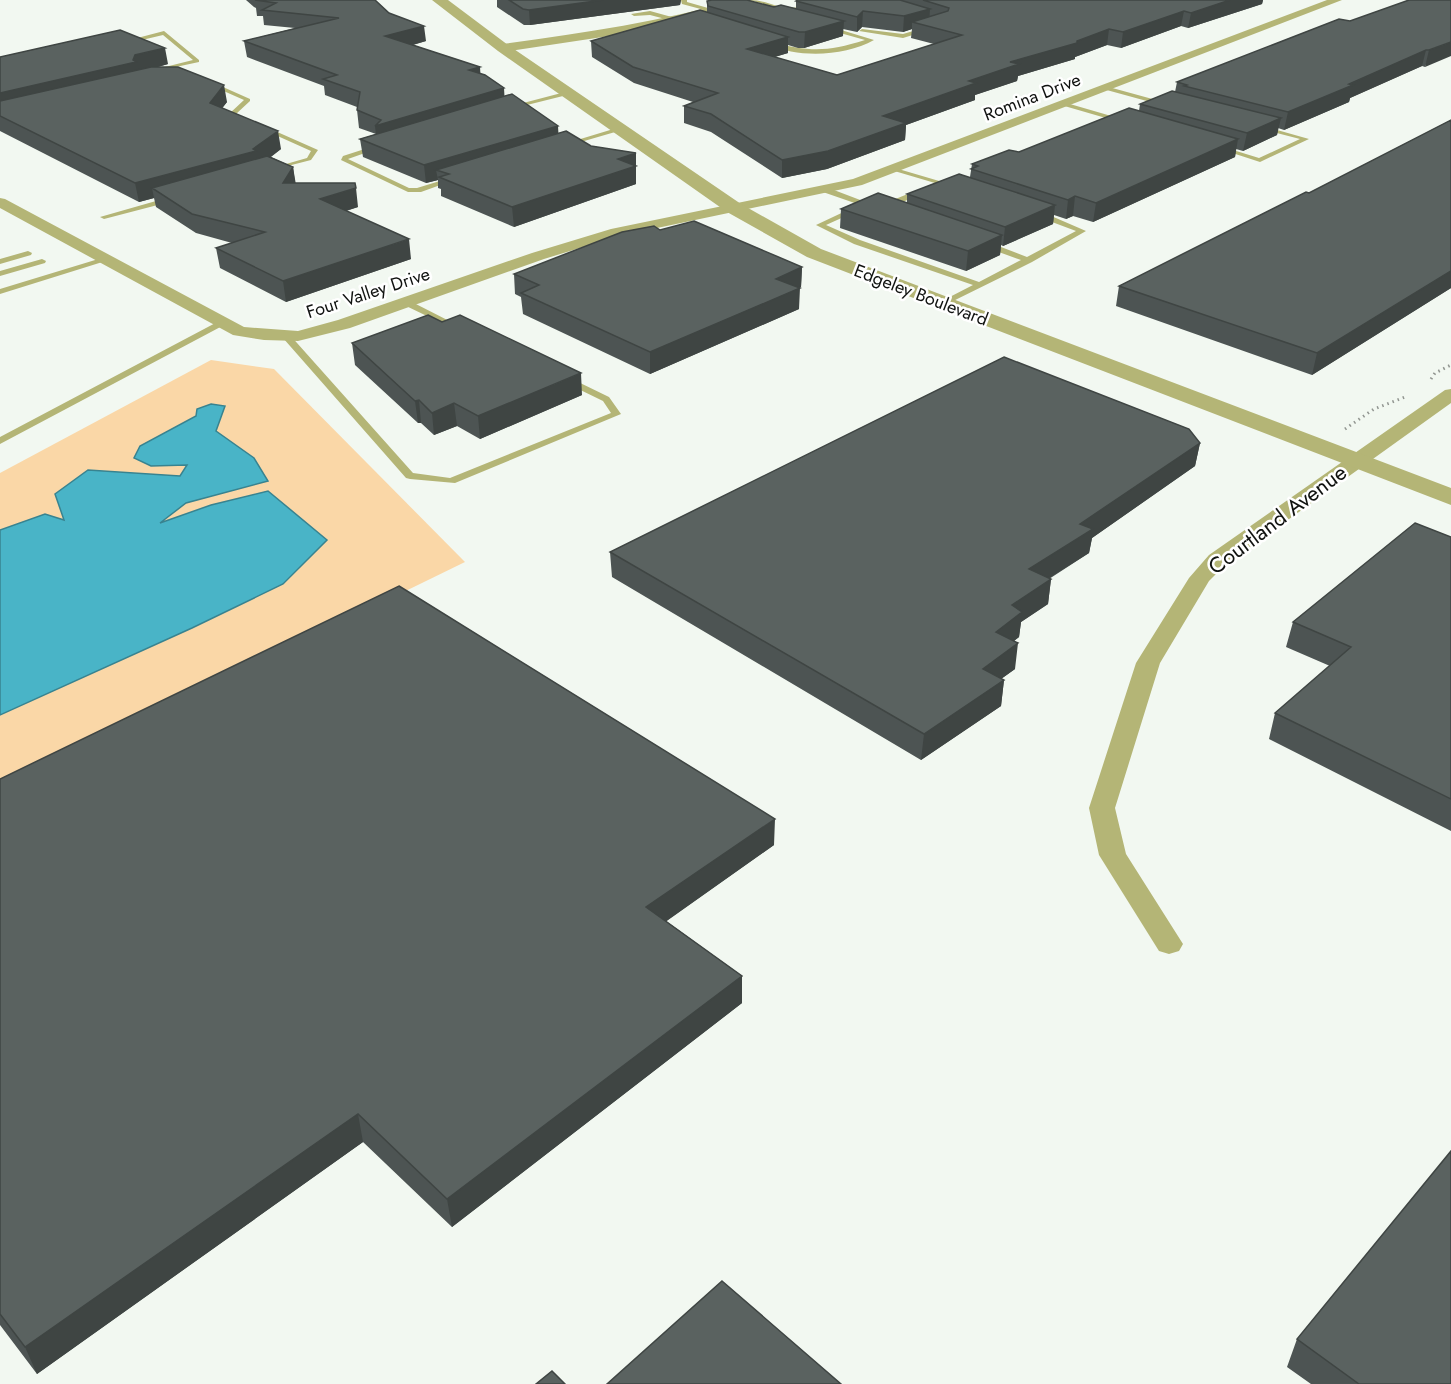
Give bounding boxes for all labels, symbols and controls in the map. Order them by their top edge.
street label: Romina Drive [980,67,1084,127]
street label: Edgeley Boulevard [850,257,992,333]
street label: Four Valley Drive [303,261,433,325]
street label: Courtland Avenue [1201,456,1353,582]

